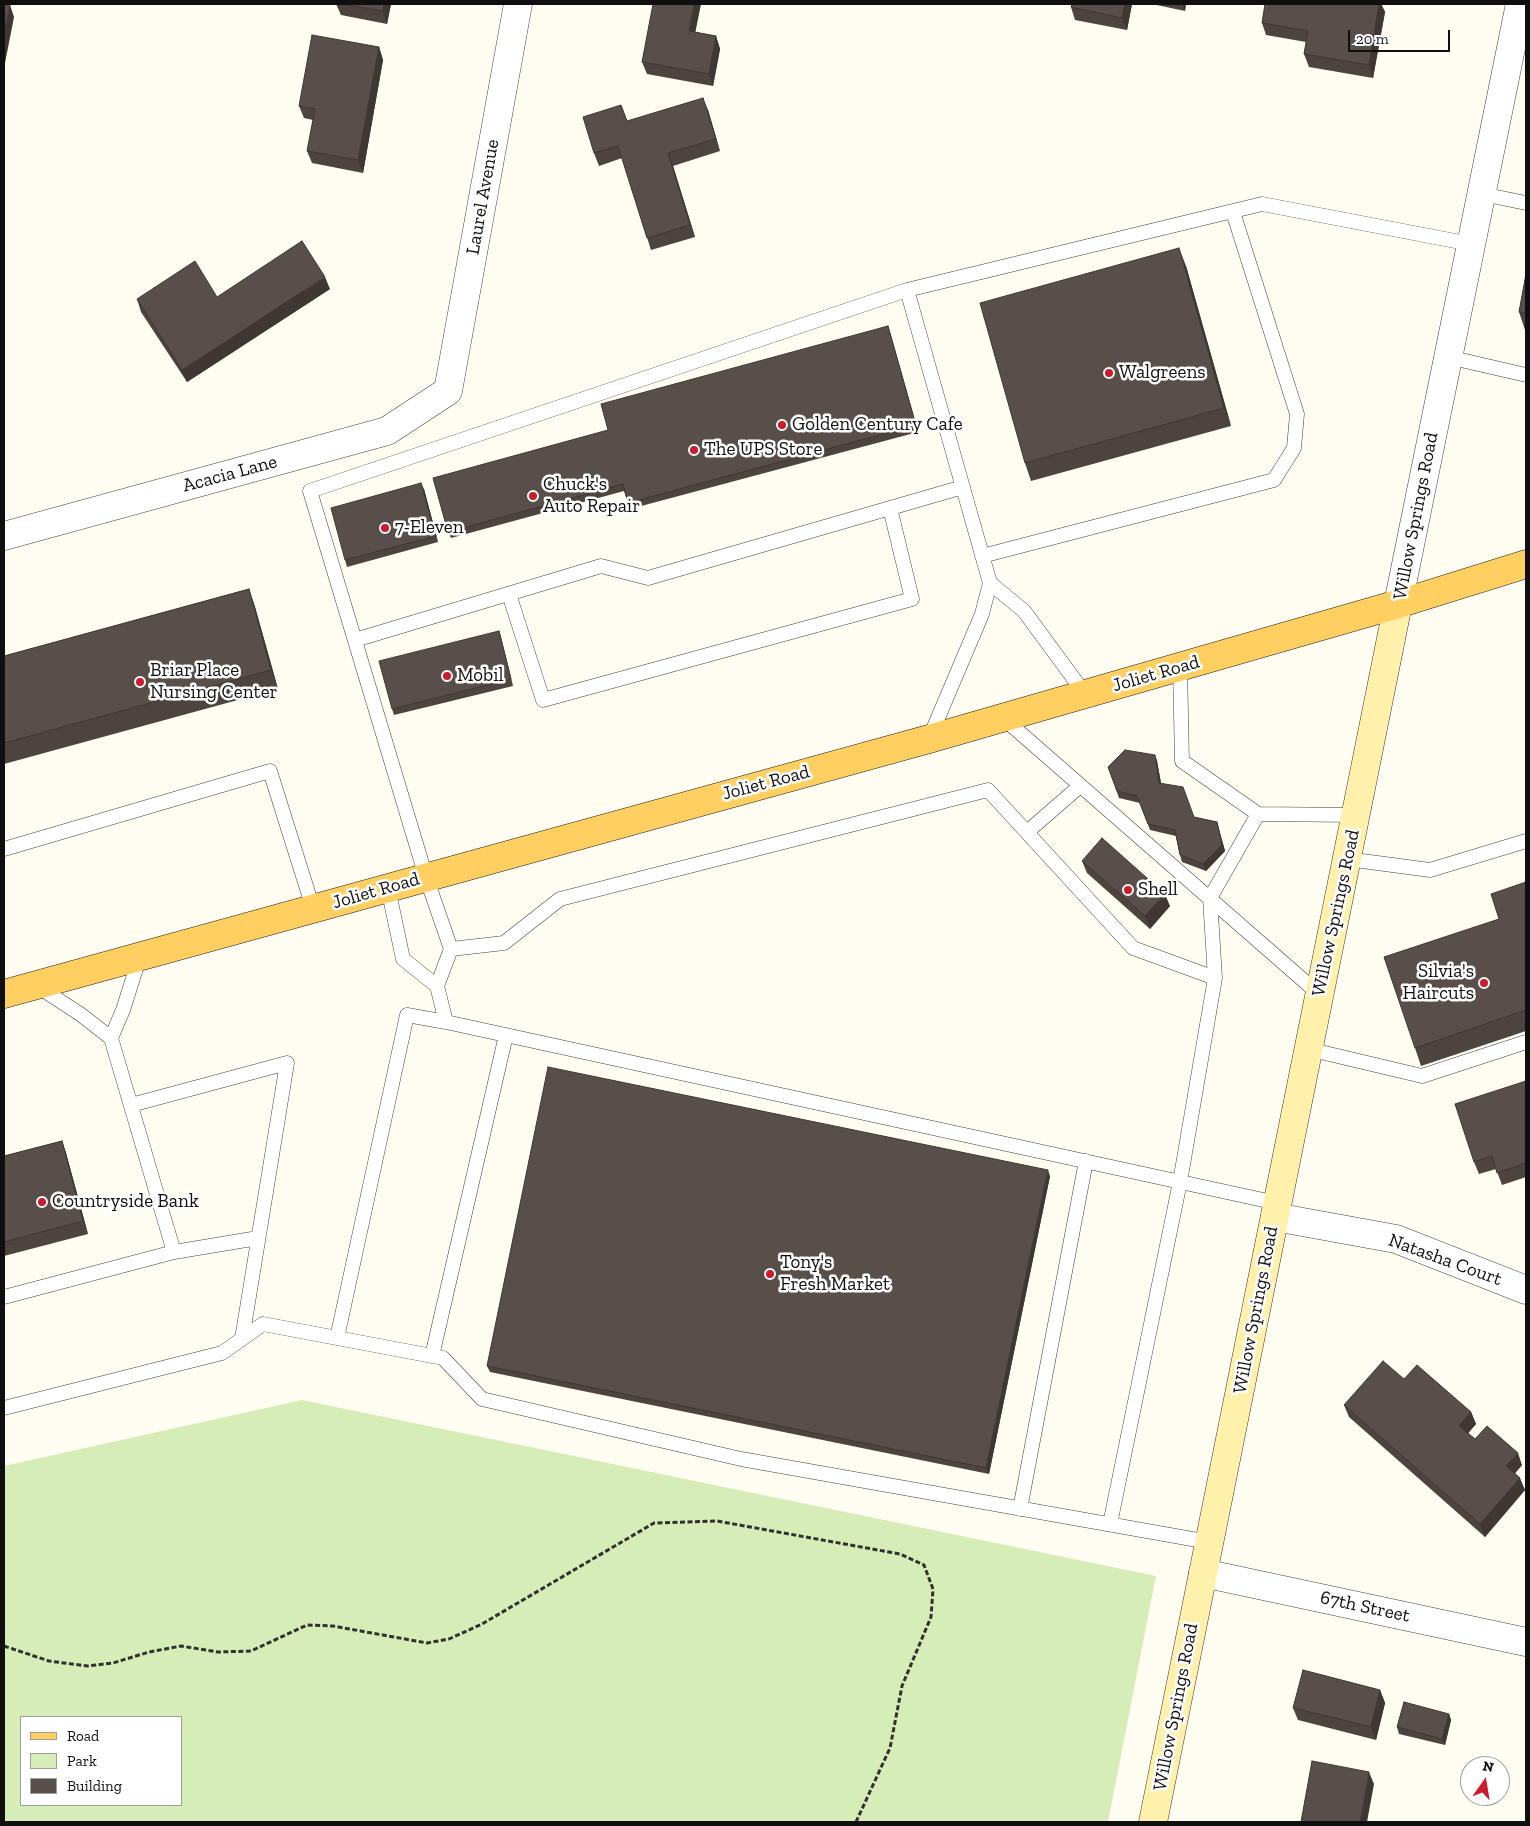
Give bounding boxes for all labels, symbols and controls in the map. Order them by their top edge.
scale bar [1350,20,1452,52]
text: 20 m [1356,30,1389,48]
street label: Laurel Avenue [462,138,504,256]
place label: Walgreens [1119,362,1206,384]
marker: Walgreens [1103,367,1115,379]
place label: Golden Century Cafe [792,414,963,436]
marker: Golden Century Cafe [776,419,788,431]
street label: Willow Springs Road [1389,430,1443,602]
place label: The UPS Store [704,439,822,461]
marker: The UPS Store [688,444,700,456]
street label: Acacia Lane [180,450,280,498]
place label: Chuck's Auto Repair [543,474,640,518]
marker: Chuck's Auto Repair [527,490,539,502]
place label: 7-Eleven [395,517,464,539]
marker: 7-Eleven [379,522,391,534]
street label: Joliet Road [1110,651,1202,697]
place label: Briar Place Nursing Center [150,660,278,704]
place label: Mobil [457,665,504,687]
marker: Mobil [441,670,453,682]
marker: Briar Place Nursing Center [134,676,146,688]
street label: Joliet Road [720,760,812,806]
street label: Willow Springs Road [1307,828,1365,998]
street label: Joliet Road [330,868,422,914]
place label: Shell [1138,879,1178,901]
marker: Shell [1122,884,1134,896]
place label: Silvia's Haircuts [1403,961,1474,1005]
marker: Silvia's Haircuts [1478,977,1490,989]
place label: Countryside Bank [52,1191,199,1213]
marker: Countryside Bank [36,1196,48,1208]
street label: Willow Springs Road [1229,1224,1283,1396]
street label: Natasha Court [1385,1229,1505,1291]
place label: Tony's Fresh Market [780,1252,890,1296]
marker: Tony's Fresh Market [764,1268,776,1280]
street label: 67th Street [1318,1586,1412,1628]
street label: Willow Springs Road [1149,1621,1203,1793]
legend [20,1716,182,1806]
text: Road [67,1727,99,1745]
text: Park [67,1752,97,1770]
north arrow [1460,1756,1510,1806]
text: N [1481,1757,1495,1776]
text: Building [67,1777,122,1795]

